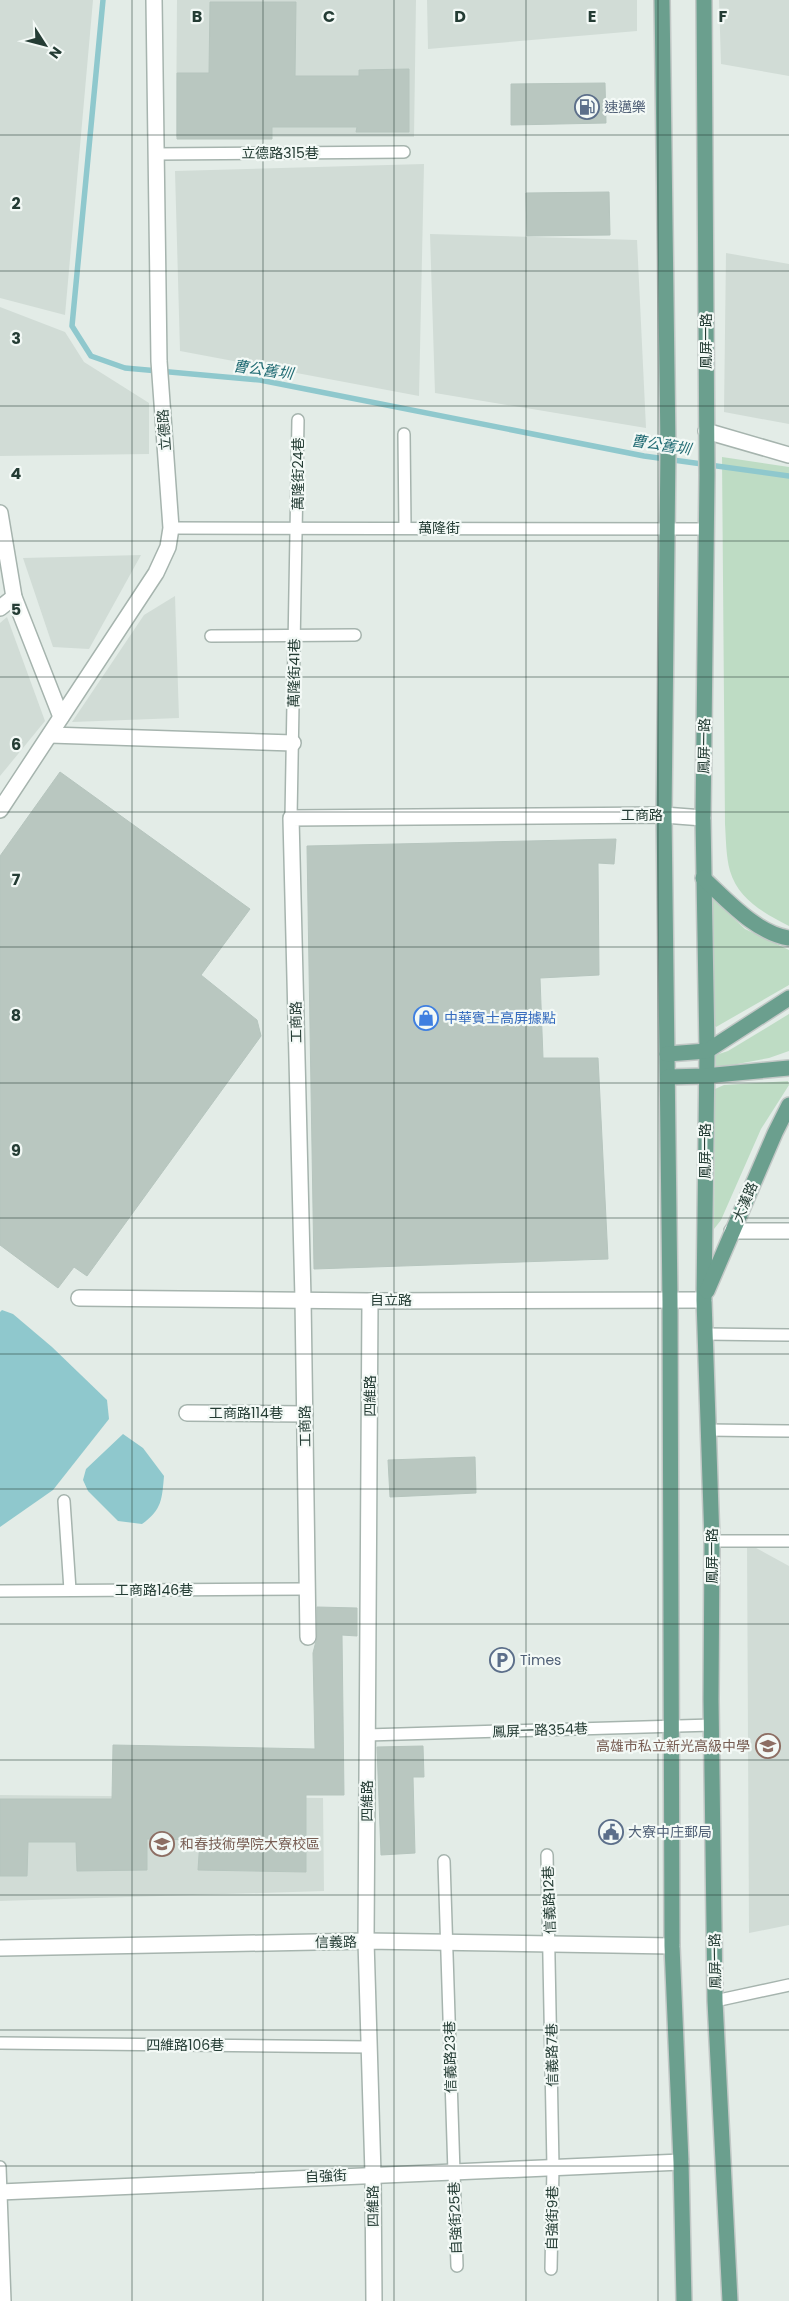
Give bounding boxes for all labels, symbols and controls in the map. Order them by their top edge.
text: B [192,5,202,28]
text: C [323,5,335,28]
text: D [454,5,466,28]
text: E [588,5,596,28]
text: F [719,5,728,28]
north arrow [20,20,70,70]
text: N [44,43,67,63]
fuel station icon: 速邁樂 [574,94,600,120]
place label: 速邁樂 [604,97,646,117]
street label: 立德路315巷 [241,143,319,163]
text: 2 [11,192,21,215]
street label: 鳳屏一路 [696,313,716,369]
text: 3 [11,327,21,350]
water label: 曹公舊圳 [232,355,296,384]
street label: 立德路 [153,408,175,452]
water label: 曹公舊圳 [630,429,694,460]
street label: 萬隆街24巷 [288,438,308,510]
text: 4 [11,462,22,485]
street label: 萬隆街 [418,518,460,538]
text: 5 [11,598,21,621]
street label: 萬隆街41巷 [283,638,305,708]
street label: 鳳屏一路 [694,718,714,774]
text: 6 [11,733,21,756]
street label: 工商路 [621,805,663,825]
text: 7 [12,868,21,891]
street label: 工商路 [286,1001,306,1043]
text: 8 [11,1004,21,1027]
shop icon: 中華賓士高屏據點 [413,1005,439,1031]
place label: 中華賓士高屏據點 [444,1008,556,1028]
street label: 鳳屏一路 [695,1123,715,1179]
text: 9 [11,1139,21,1162]
street label: 大漢路 [728,1179,762,1225]
street label: 自立路 [370,1290,412,1310]
street label: 四維路 [360,1375,380,1417]
street label: 工商路114巷 [209,1403,283,1423]
street label: 工商路 [295,1405,315,1447]
street label: 鳳屏一路 [702,1528,722,1584]
street label: 工商路146巷 [115,1580,193,1600]
parking icon: Times [489,1647,515,1673]
place label: Times [520,1650,561,1670]
street label: 鳳屏一路354巷 [492,1718,588,1742]
school or university icon: 高雄市私立新光高級中學 [755,1733,781,1759]
place label: 高雄市私立新光高級中學 [596,1736,750,1756]
street label: 四維路 [357,1780,377,1822]
public building icon: 大寮中庄郵局 [598,1819,624,1845]
place label: 大寮中庄郵局 [628,1822,712,1842]
school or university icon: 和春技術學院大寮校區 [149,1831,175,1857]
place label: 和春技術學院大寮校區 [180,1834,320,1854]
street label: 信義路12巷 [538,1865,560,1935]
street label: 信義路 [315,1932,357,1952]
street label: 鳳屏一路 [705,1933,725,1989]
street label: 信義路23巷 [439,2021,461,2093]
street label: 信義路7巷 [541,2023,563,2087]
street label: 四維路106巷 [146,2035,224,2055]
street label: 自強街 [305,2165,347,2187]
street label: 自強街25巷 [444,2181,466,2255]
street label: 四維路 [363,2185,383,2227]
street label: 自強街9巷 [541,2185,563,2251]

